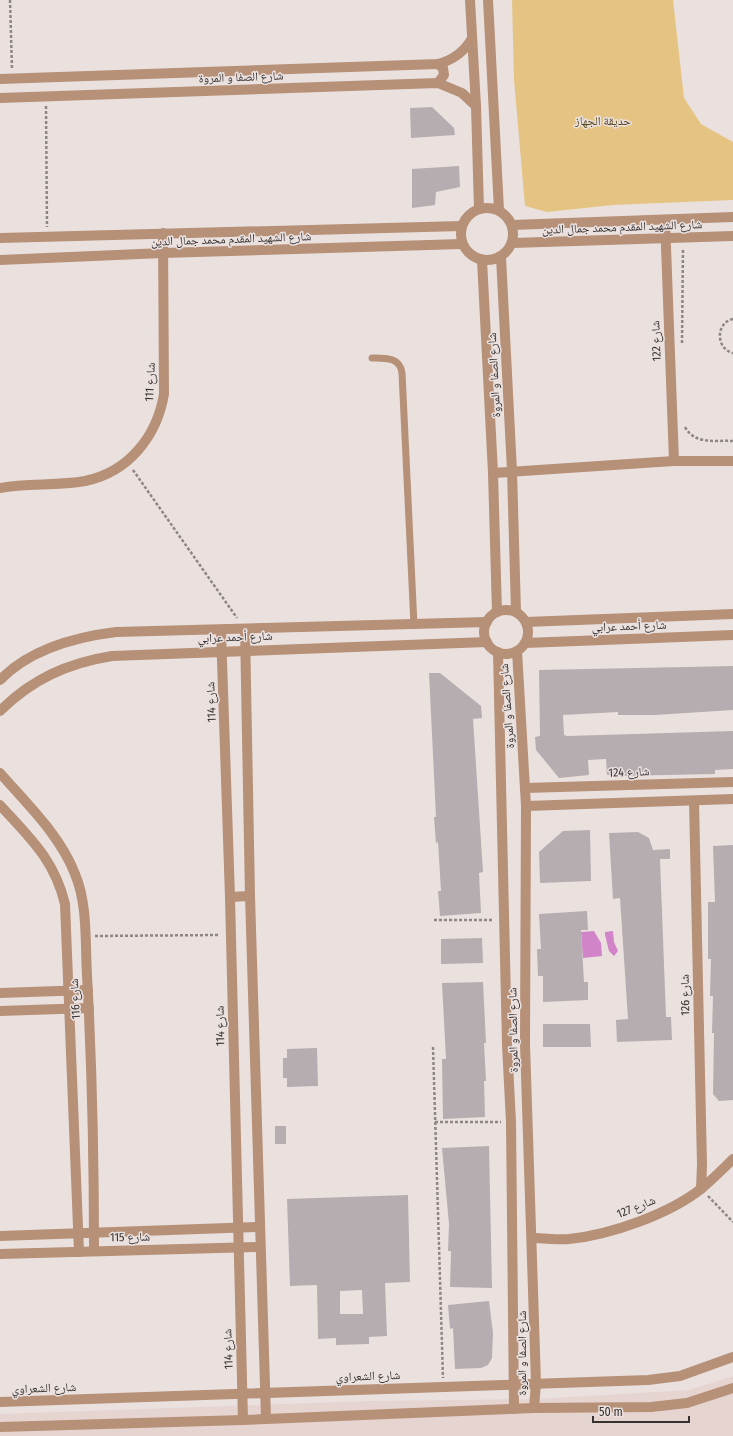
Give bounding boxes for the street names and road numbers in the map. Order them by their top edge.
street label: شارع الصفا و المروة [198,69,284,86]
street label: شارع الشهيد المقدم محمد جمال الدين [542,217,703,238]
street label: شارع الشهيد المقدم محمد جمال الدين [151,229,312,250]
street label: شارع 122 [648,320,665,362]
street label: شارع الصفا و المروة [485,332,504,418]
street label: شارع 111 [142,362,159,402]
street label: شارع أحمد عرابي [591,618,667,637]
street label: شارع أحمد عرابي [197,629,273,648]
street label: شارع الصفا و المروة [497,663,518,749]
street label: شارع 114 [203,681,220,723]
street label: شارع 124 [608,764,650,781]
street label: شارع 126 [678,974,693,1016]
street label: شارع 116 [67,978,84,1020]
street label: شارع الصفا و المروة [505,987,522,1073]
street label: شارع 114 [213,1005,228,1046]
street label: شارع 127 [615,1193,658,1222]
street label: شارع 115 [110,1230,150,1245]
street label: شارع الصفا و المروة [515,1310,530,1396]
street label: شارع 114 [220,1328,237,1370]
street label: شارع الشعراوي [335,1368,401,1387]
street label: شارع الشعراوي [11,1380,77,1399]

